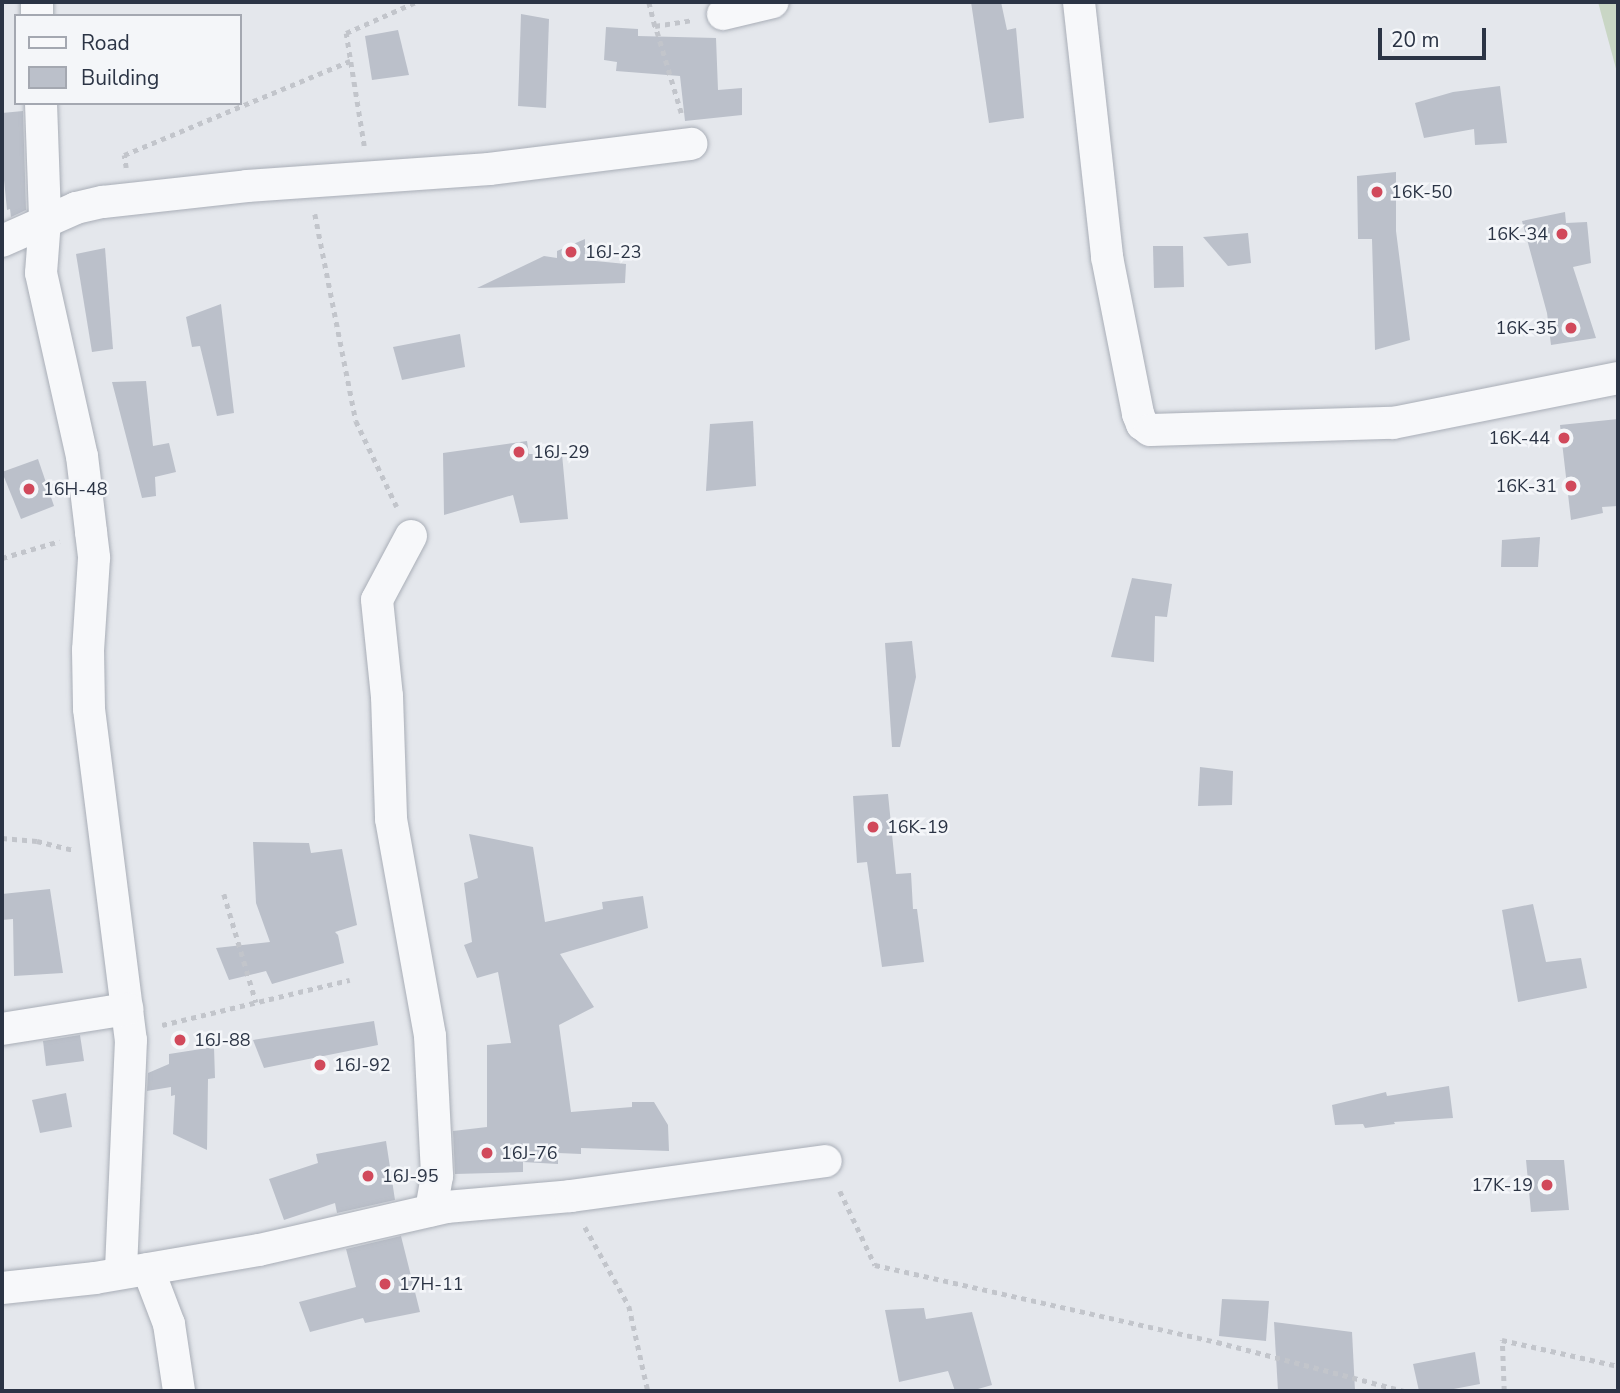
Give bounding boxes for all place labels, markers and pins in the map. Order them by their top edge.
place label: 16K-50 [1391,181,1453,203]
marker: 16K-50 [1369,184,1385,200]
place label: 16K-34 [1486,223,1548,245]
marker: 16K-34 [1554,226,1570,242]
place label: 16J-23 [585,241,642,263]
marker: 16J-23 [563,244,579,260]
place label: 16K-35 [1495,317,1557,339]
marker: 16K-35 [1563,320,1579,336]
place label: 16K-44 [1488,427,1550,449]
marker: 16K-44 [1556,430,1572,446]
place label: 16J-29 [533,441,590,463]
marker: 16J-29 [511,444,527,460]
place label: 16K-31 [1495,475,1557,497]
place label: 16H-48 [43,478,108,500]
marker: 16K-31 [1563,478,1579,494]
marker: 16H-48 [21,481,37,497]
place label: 16K-19 [887,816,949,838]
marker: 16K-19 [865,819,881,835]
place label: 16J-88 [194,1029,251,1051]
marker: 16J-88 [172,1032,188,1048]
place label: 16J-92 [334,1054,391,1076]
marker: 16J-92 [312,1057,328,1073]
place label: 16J-76 [501,1142,558,1164]
marker: 16J-76 [479,1145,495,1161]
place label: 16J-95 [382,1165,439,1187]
marker: 16J-95 [360,1168,376,1184]
place label: 17K-19 [1471,1174,1533,1196]
marker: 17K-19 [1539,1177,1555,1193]
place label: 17H-11 [399,1273,464,1295]
marker: 17H-11 [377,1276,393,1292]

